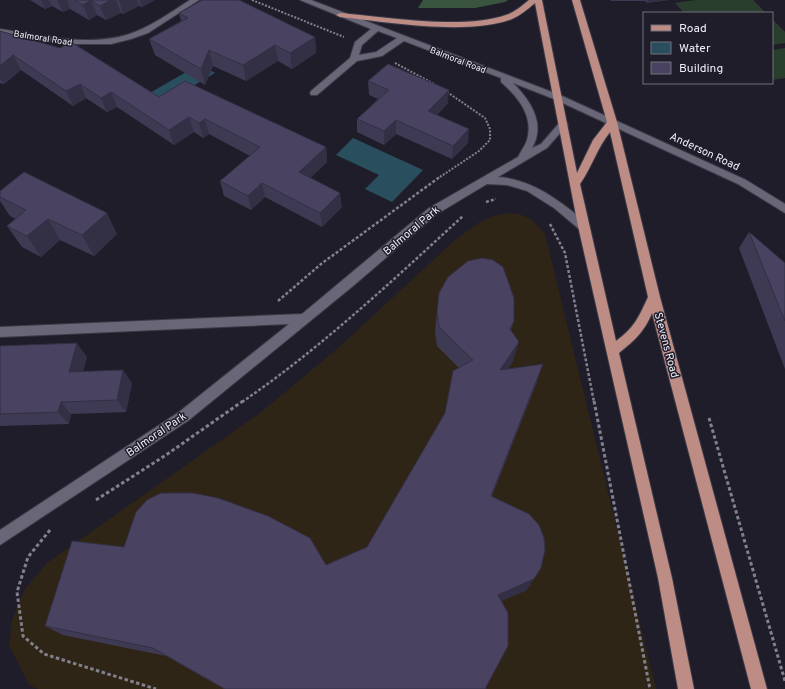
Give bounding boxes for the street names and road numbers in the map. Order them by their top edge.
street label: Balmoral Road [13,28,73,49]
street label: Balmoral Road [428,45,487,76]
street label: Anderson Road [667,130,742,174]
street label: Balmoral Park [380,203,443,258]
street label: Stevens Road [651,311,681,380]
street label: Balmoral Park [124,409,189,460]

